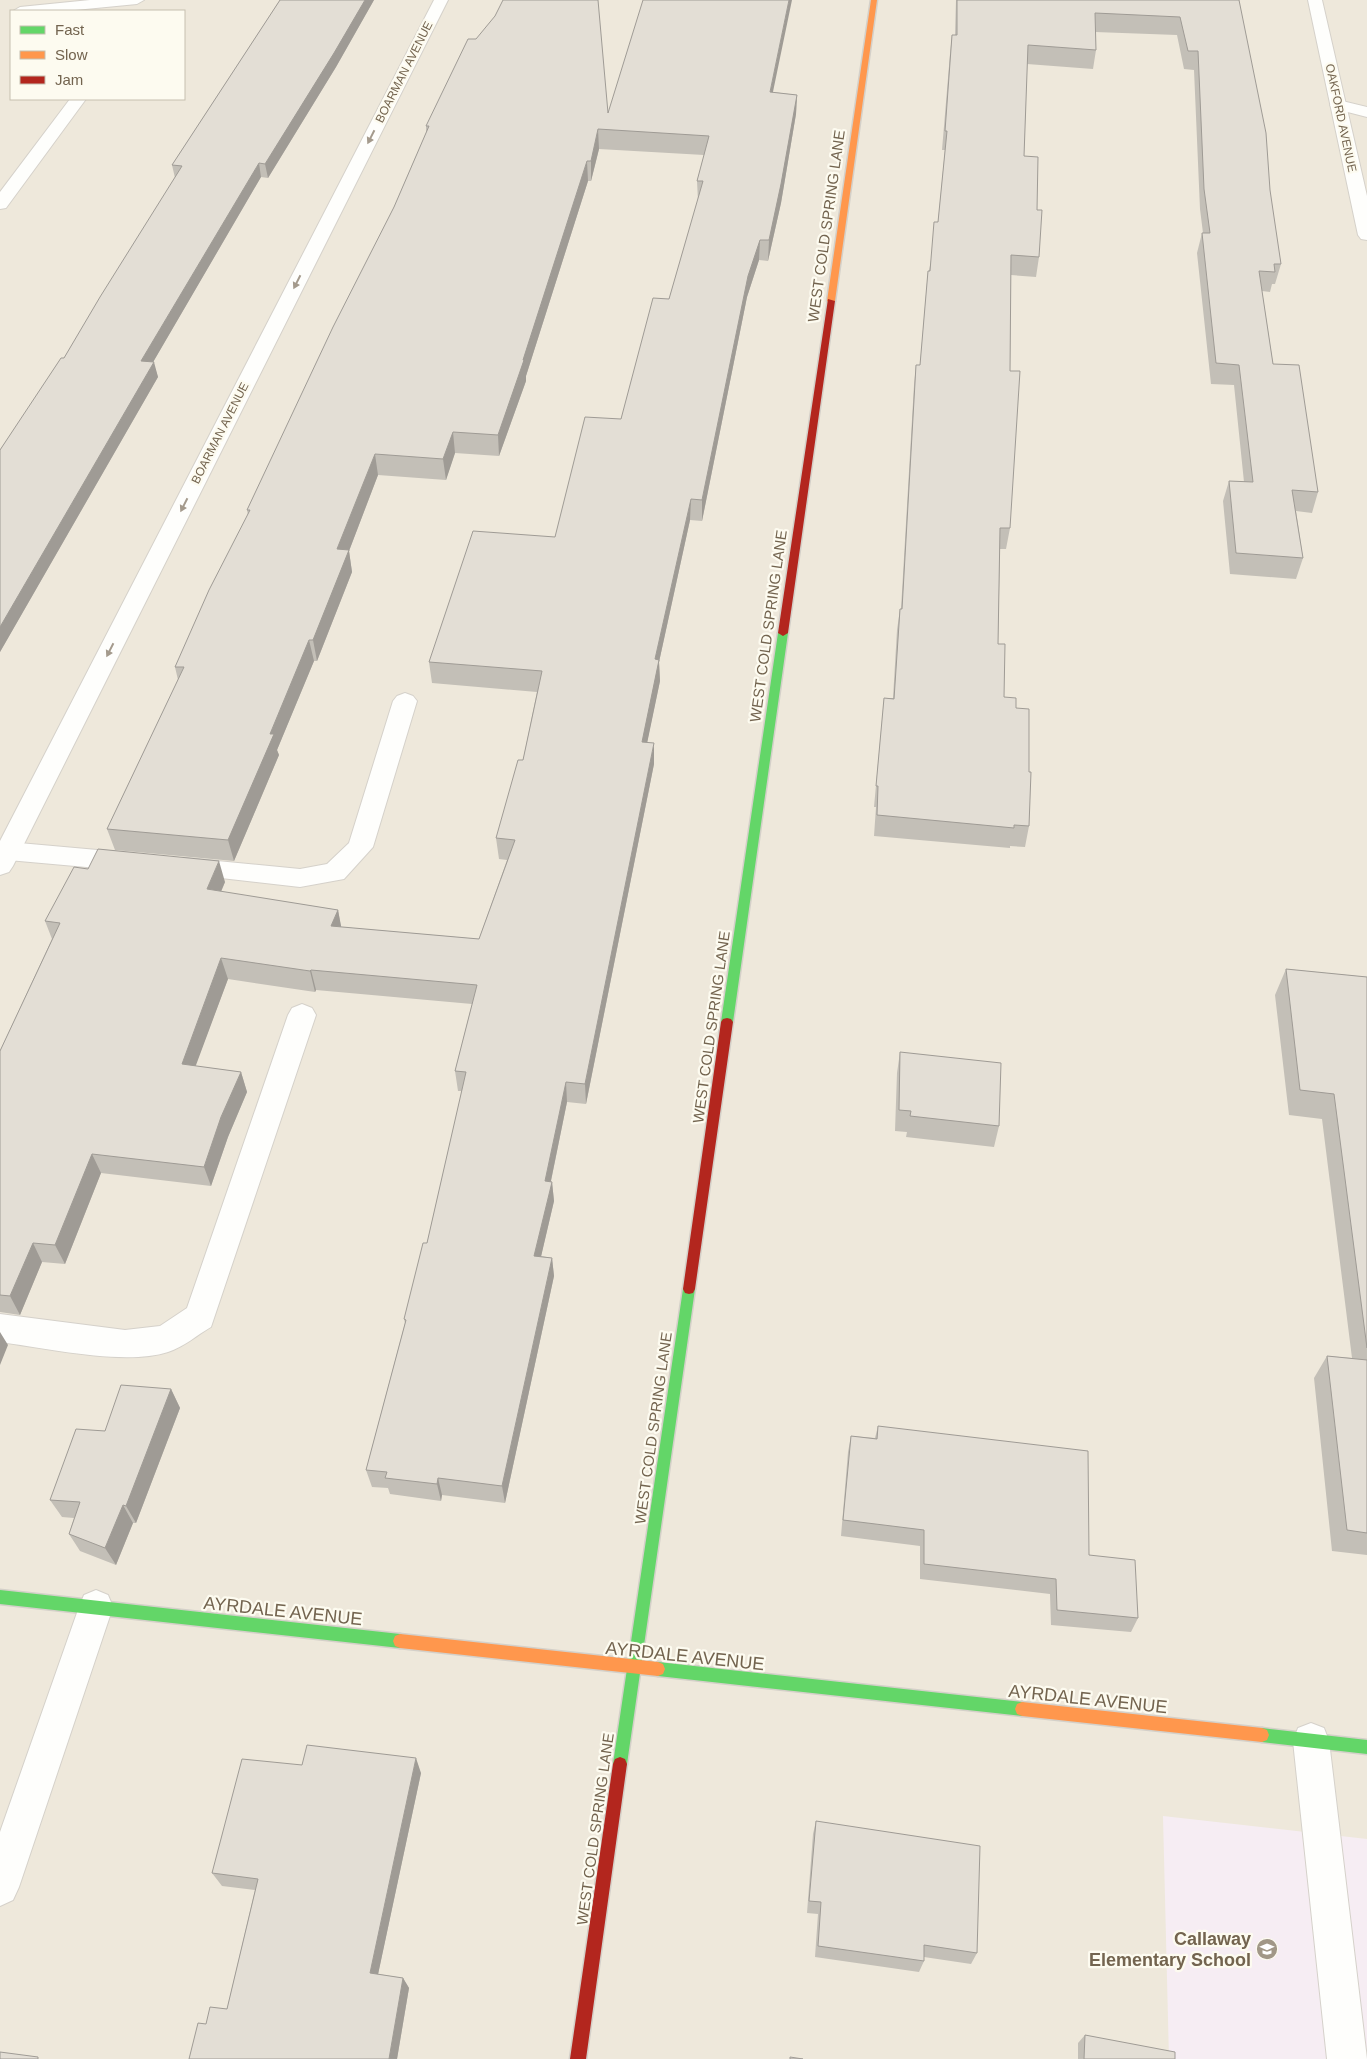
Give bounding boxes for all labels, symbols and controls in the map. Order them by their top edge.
legend [10,10,185,100]
street label: BOARMAN AVENUE [372,19,436,125]
text: Fast [55,21,85,38]
text: Slow [55,46,88,63]
street label: OAKFORD AVENUE [1323,63,1359,173]
text: Jam [55,71,83,88]
street label: WEST COLD SPRING LANE [804,129,848,323]
one-way arrow [367,130,375,144]
one-way arrow [293,275,301,289]
street label: BOARMAN AVENUE [188,380,252,486]
one-way arrow [180,497,188,512]
street label: WEST COLD SPRING LANE [746,529,790,723]
one-way arrow [106,642,114,657]
street label: WEST COLD SPRING LANE [689,930,733,1124]
street label: WEST COLD SPRING LANE [631,1331,675,1525]
street label: AYRDALE AVENUE [203,1593,363,1629]
street label: AYRDALE AVENUE [605,1638,765,1674]
street label: AYRDALE AVENUE [1008,1681,1168,1717]
street label: WEST COLD SPRING LANE [573,1732,617,1926]
place label: Callaway Elementary School [1089,1929,1251,1970]
school or university icon: Callaway Elementary School [1255,1937,1279,1961]

